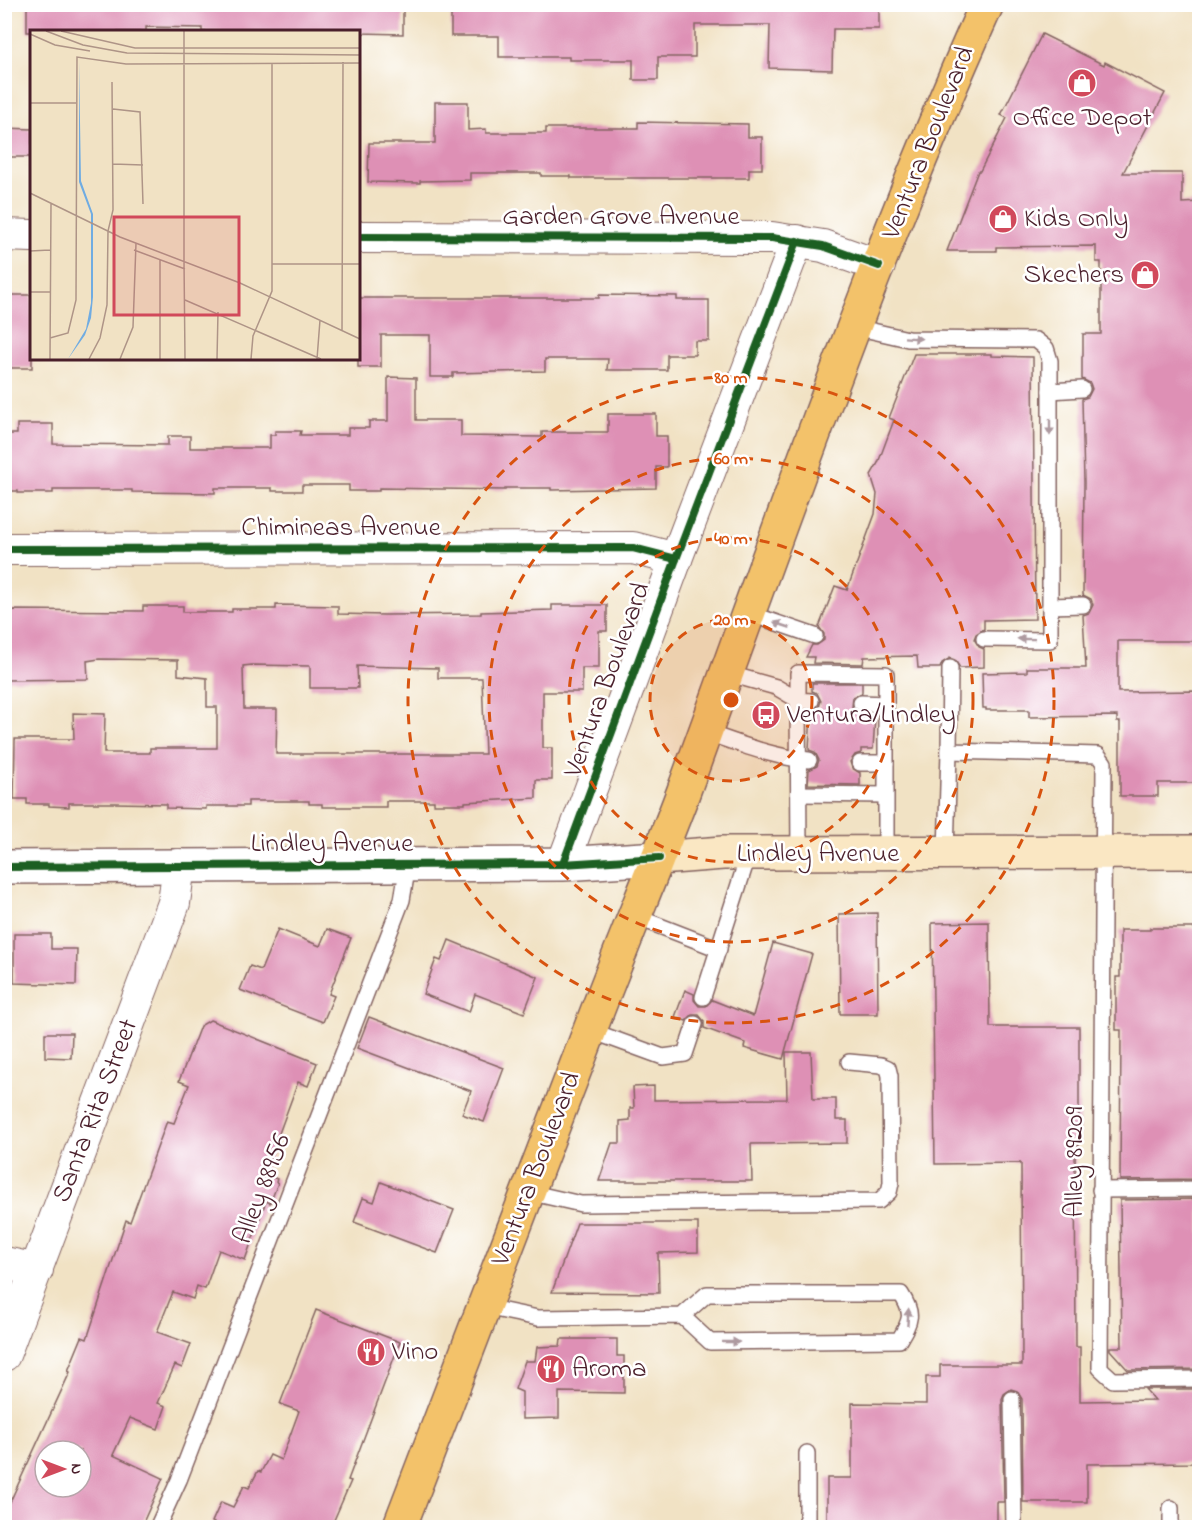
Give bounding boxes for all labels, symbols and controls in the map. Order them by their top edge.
inset map [30,30,360,360]
street label: Ventura Boulevard [872,41,985,246]
shop icon: Office Depot [1066,67,1098,99]
place label: Office Depot [1012,99,1152,138]
street label: Garden Grove Avenue [502,198,741,237]
place label: Kids Only [1024,200,1128,239]
shop icon: Kids Only [987,203,1019,235]
place label: Skechers [1024,256,1124,295]
shop icon: Skechers [1129,259,1161,291]
one-way arrow [903,334,922,343]
text: 80 m [714,366,748,392]
one-way arrow [1045,417,1055,436]
text: 60 m [714,447,748,473]
street label: Chimineas Avenue [241,509,442,548]
text: 40 m [714,527,748,553]
street label: Ventura Boulevard [554,577,661,784]
text: 20 m [712,608,749,634]
one-way arrow [773,619,791,629]
one-way arrow [1016,634,1035,644]
centre of rings [721,690,741,710]
place label: Ventura/Lindley [786,696,956,735]
bus stop icon: Ventura/Lindley [750,699,782,731]
street label: Lindley Avenue [251,825,414,864]
street label: Lindley Avenue [737,835,900,874]
street label: Santa Rita Street [43,1014,149,1208]
street label: Ventura Boulevard [482,1066,592,1273]
street label: Alley 89209 [1056,1106,1095,1218]
street label: Alley 88956 [224,1128,302,1250]
one-way arrow [904,1307,913,1326]
place label: Vino [391,1333,438,1372]
restaurant icon: Vino [355,1336,387,1368]
one-way arrow [721,1337,740,1347]
place label: Aroma [572,1350,647,1389]
restaurant icon: Aroma [535,1353,567,1385]
north arrow [33,1439,93,1499]
text: N [64,1464,88,1475]

